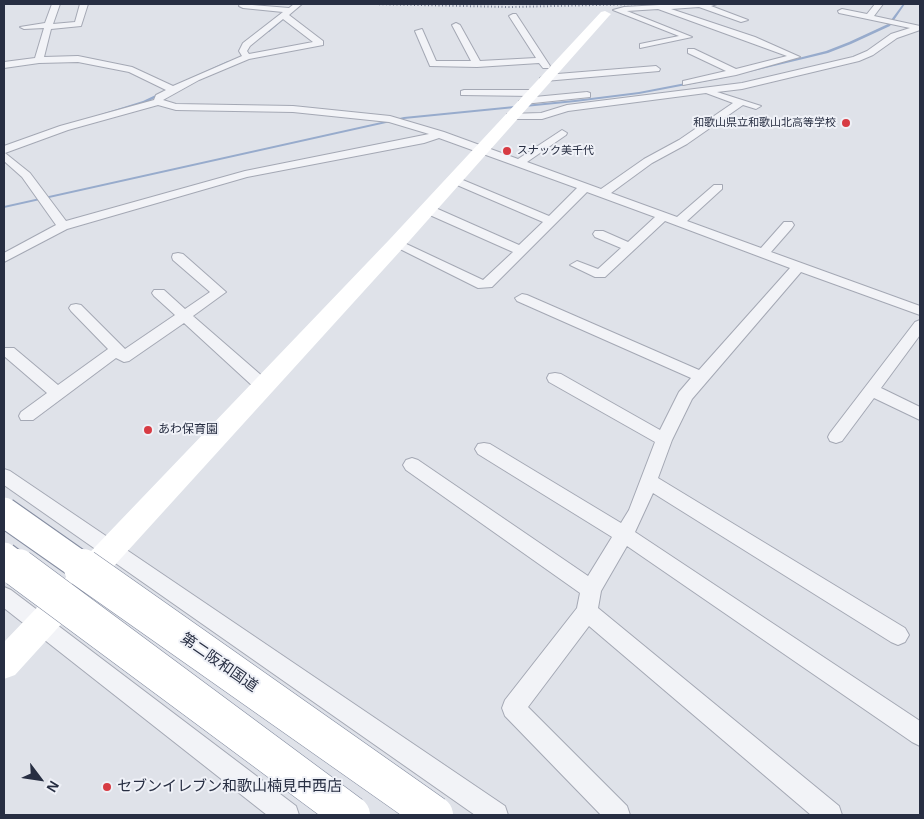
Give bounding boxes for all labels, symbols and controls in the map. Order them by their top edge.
place label: 和歌山県立和歌山北高等学校 [693,116,836,130]
marker: 和歌山県立和歌山北高等学校 [840,117,852,129]
place label: スナック美千代 [517,144,594,158]
marker: スナック美千代 [501,145,513,157]
place label: あわ保育園 [158,423,218,437]
marker: あわ保育園 [142,424,154,436]
street label: 第二阪和国道 [177,630,261,696]
north arrow [15,754,65,804]
text: N [43,778,62,795]
place label: セブンイレブン和歌山楠見中西店 [117,778,342,796]
marker: セブンイレブン和歌山楠見中西店 [101,781,113,793]

